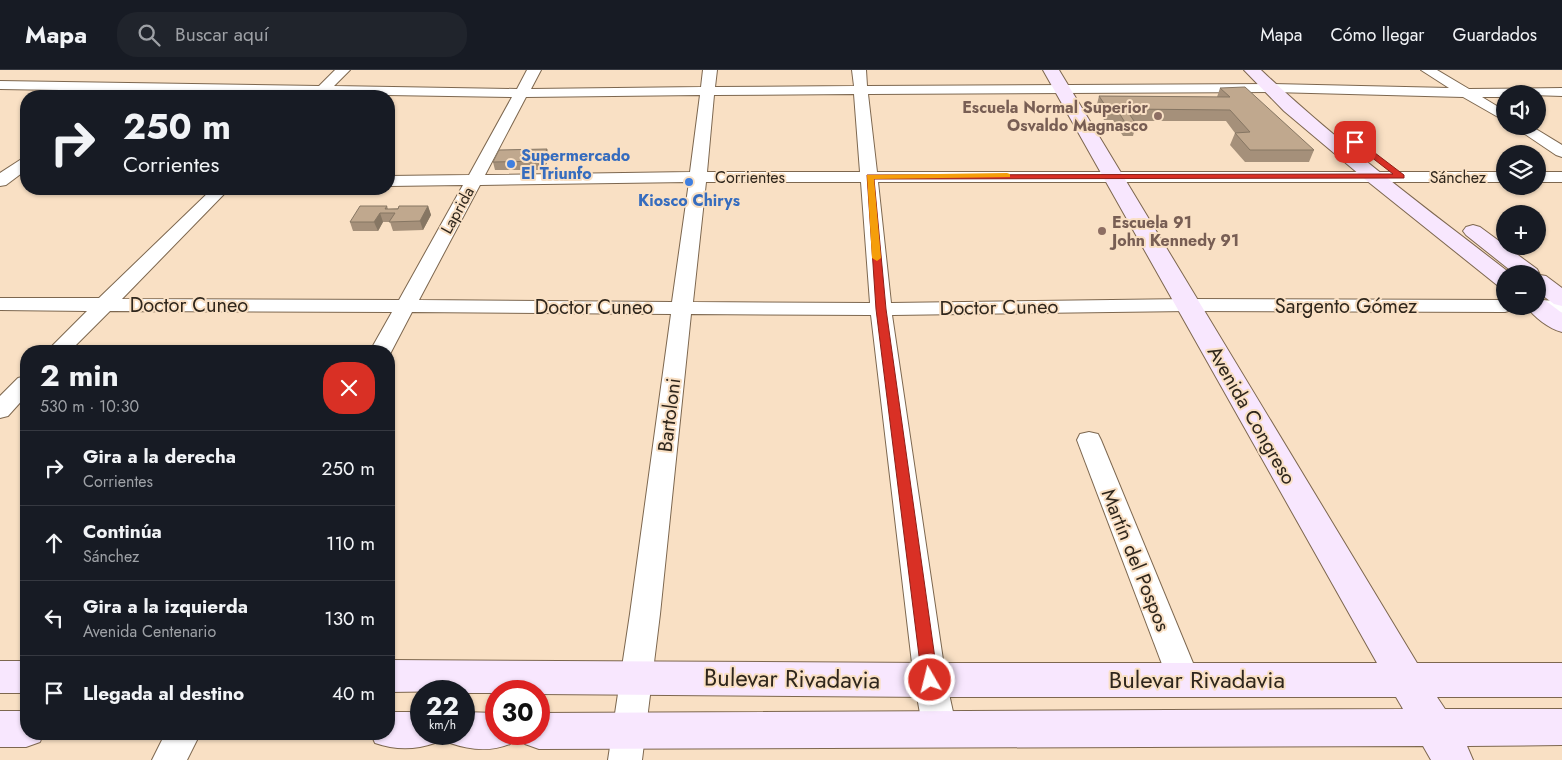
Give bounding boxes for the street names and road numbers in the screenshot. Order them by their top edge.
street label: Corrientes [715,166,785,189]
street label: Sánchez [1430,166,1487,189]
street label: Laprida [435,183,480,238]
street label: Doctor Cuneo [130,291,248,320]
street label: Doctor Cuneo [939,292,1059,323]
street label: Sargento Gómez [1275,292,1417,321]
street label: Doctor Cuneo [535,293,653,322]
street label: Avenida Congreso [1200,340,1303,490]
street label: Bartoloni [651,376,688,454]
street label: Martín del Pospos [1094,485,1177,636]
street label: Bulevar Rivadavia [704,659,880,698]
street label: Bulevar Rivadavia [1109,662,1285,697]

